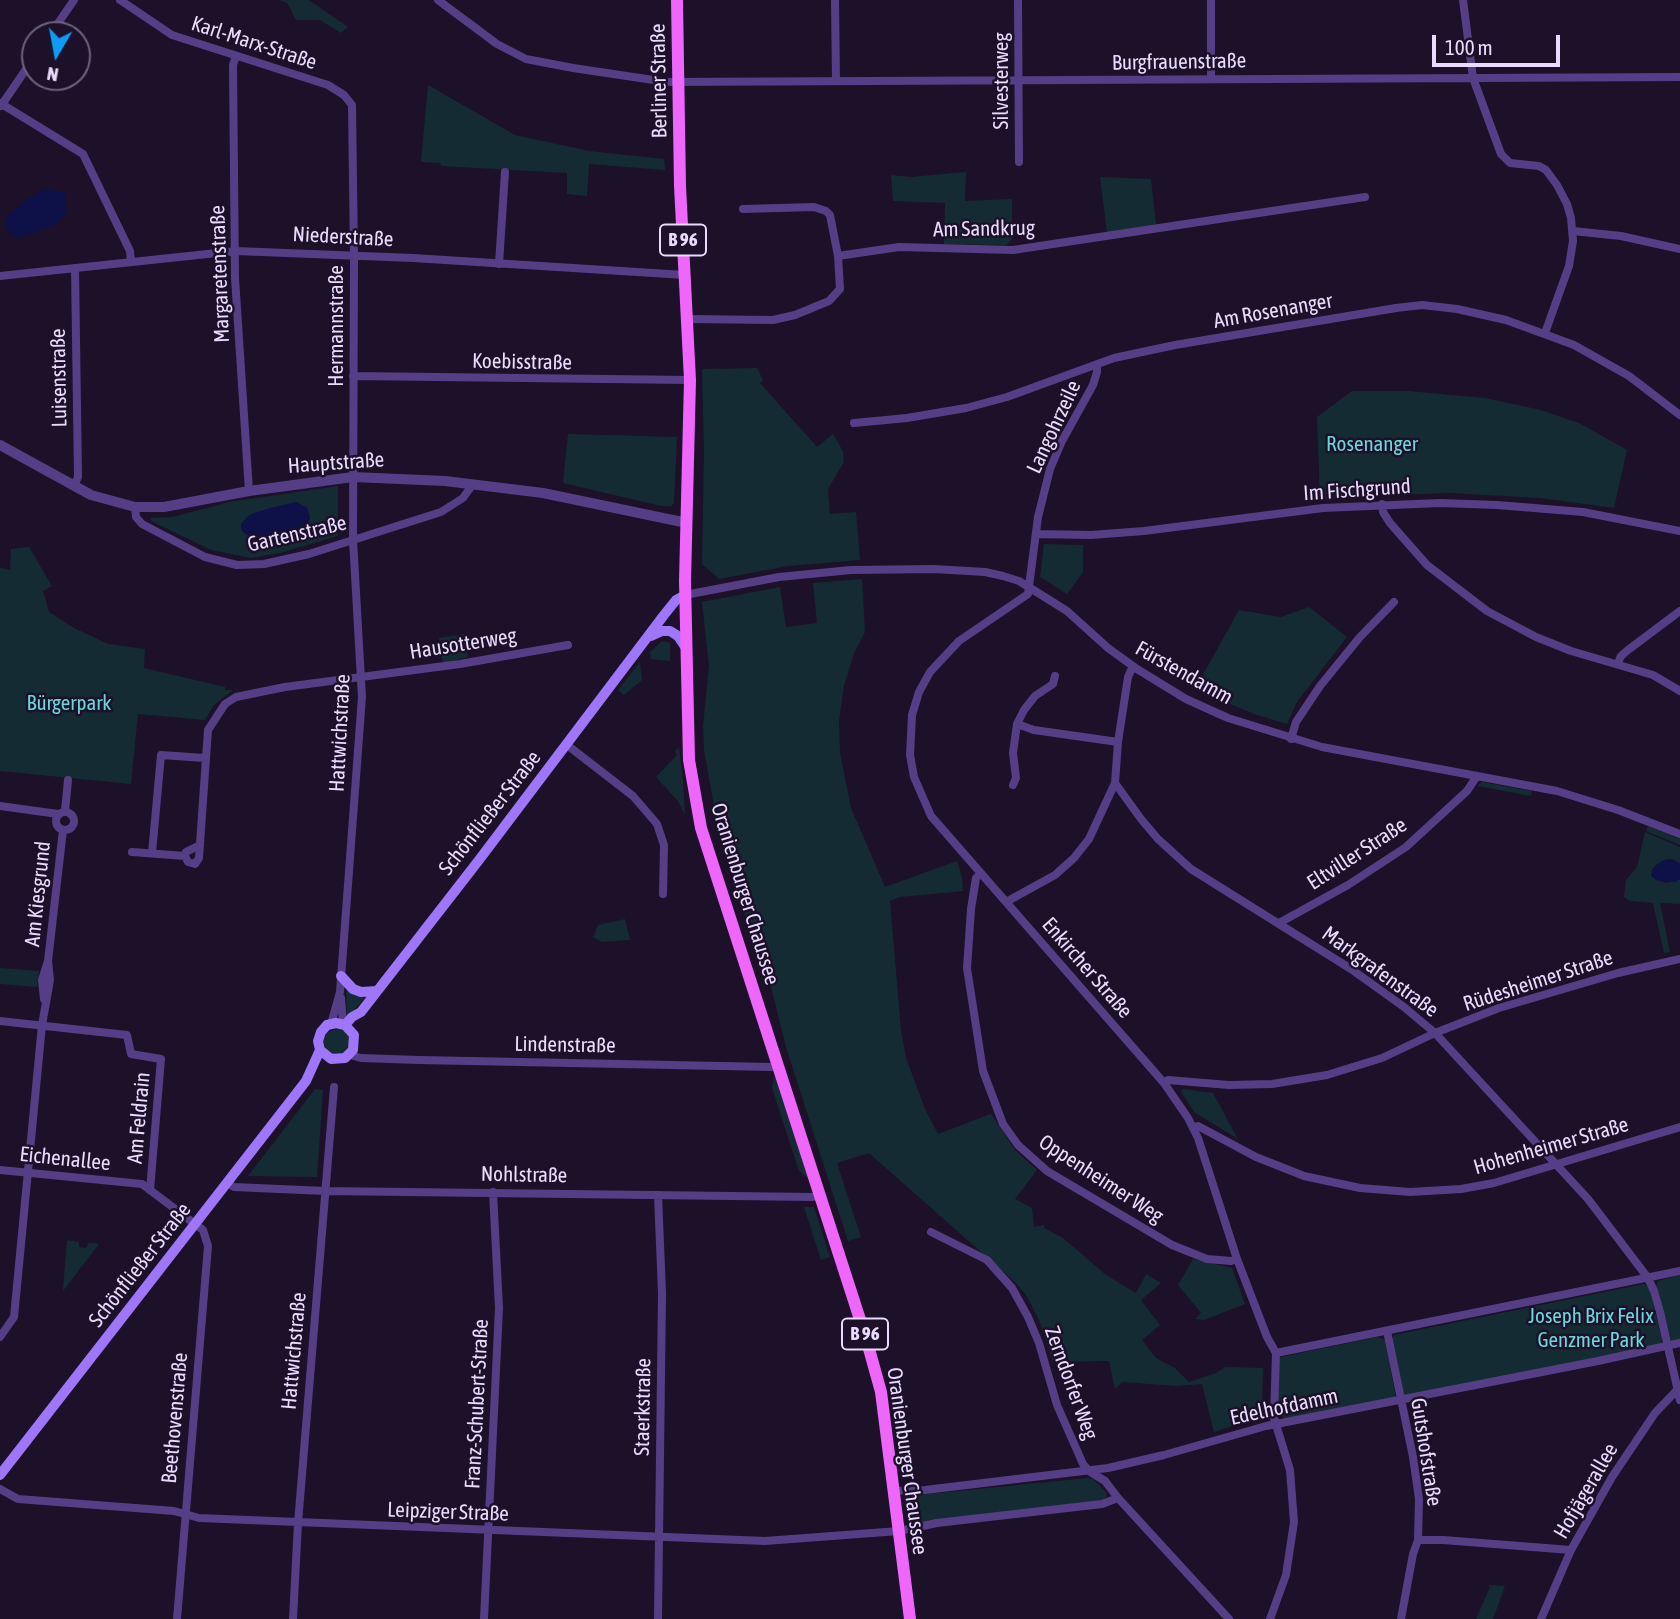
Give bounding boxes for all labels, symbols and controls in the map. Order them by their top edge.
street label: Karl-Marx-Straße [188,11,320,75]
north arrow [21,21,91,91]
scale bar [1435,21,1563,65]
street label: Berliner Straße [645,23,673,139]
street label: Silvesterweg [988,33,1014,129]
text: 100 m [1445,35,1493,59]
street label: Burgfrauenstraße [1112,48,1246,76]
text: N [45,63,60,87]
street label: Margaretenstraße [205,205,235,343]
street label: Am Sandkrug [933,216,1035,242]
street label: Niederstraße [292,222,394,252]
road number: B 96 [660,224,706,256]
street label: Hermannstraße [323,265,349,387]
street label: Am Rosenanger [1212,288,1334,334]
street label: Luisenstraße [46,328,72,428]
street label: Koebisstraße [472,349,572,375]
street label: Langohrzeile [1022,377,1086,477]
park label: Rosenanger [1326,431,1418,457]
street label: Hauptstraße [287,447,385,479]
street label: Im Fischgrund [1302,474,1412,506]
street label: Gartenstraße [245,510,349,558]
street label: Hausotterweg [408,623,518,665]
street label: Fürstendamm [1131,636,1237,710]
street label: Hattwichstraße [324,674,356,792]
park label: Bürgerpark [26,690,112,716]
street label: Schönfließer Straße [434,746,546,880]
street label: Oranienburger Chaussee [705,800,785,988]
street label: Eltviller Straße [1303,813,1411,895]
street label: Am Kiesgrund [20,840,56,948]
street label: Enkircher Straße [1036,913,1138,1023]
street label: Markgrafenstraße [1317,921,1443,1023]
street label: Rüdesheimer Straße [1460,945,1616,1017]
street label: Lindenstraße [514,1032,616,1058]
street label: Am Feldrain [122,1071,156,1165]
street label: Hohenheimer Straße [1471,1112,1631,1180]
street label: Oppenheimer Weg [1034,1129,1168,1229]
street label: Eichenallee [18,1142,112,1176]
street label: Nohlstraße [481,1162,567,1188]
street label: Schönfließer Straße [84,1198,196,1332]
street label: Hattwichstraße [276,1291,312,1411]
park label: Joseph Brix Felix Genzmer Park [1528,1303,1654,1353]
street label: Franz-Schubert-Straße [460,1318,494,1490]
road number: B 96 [842,1318,888,1350]
street label: Zerndorfer Weg [1039,1323,1103,1443]
street label: Beethovenstraße [157,1351,193,1485]
street label: Staerkstraße [630,1358,656,1456]
street label: Oranienburger Chaussee [881,1366,933,1556]
street label: Edelhofdamm [1228,1383,1340,1431]
street label: Gutshofstraße [1405,1396,1447,1508]
street label: Hofjägerallee [1549,1439,1623,1543]
street label: Leipziger Straße [387,1497,509,1527]

